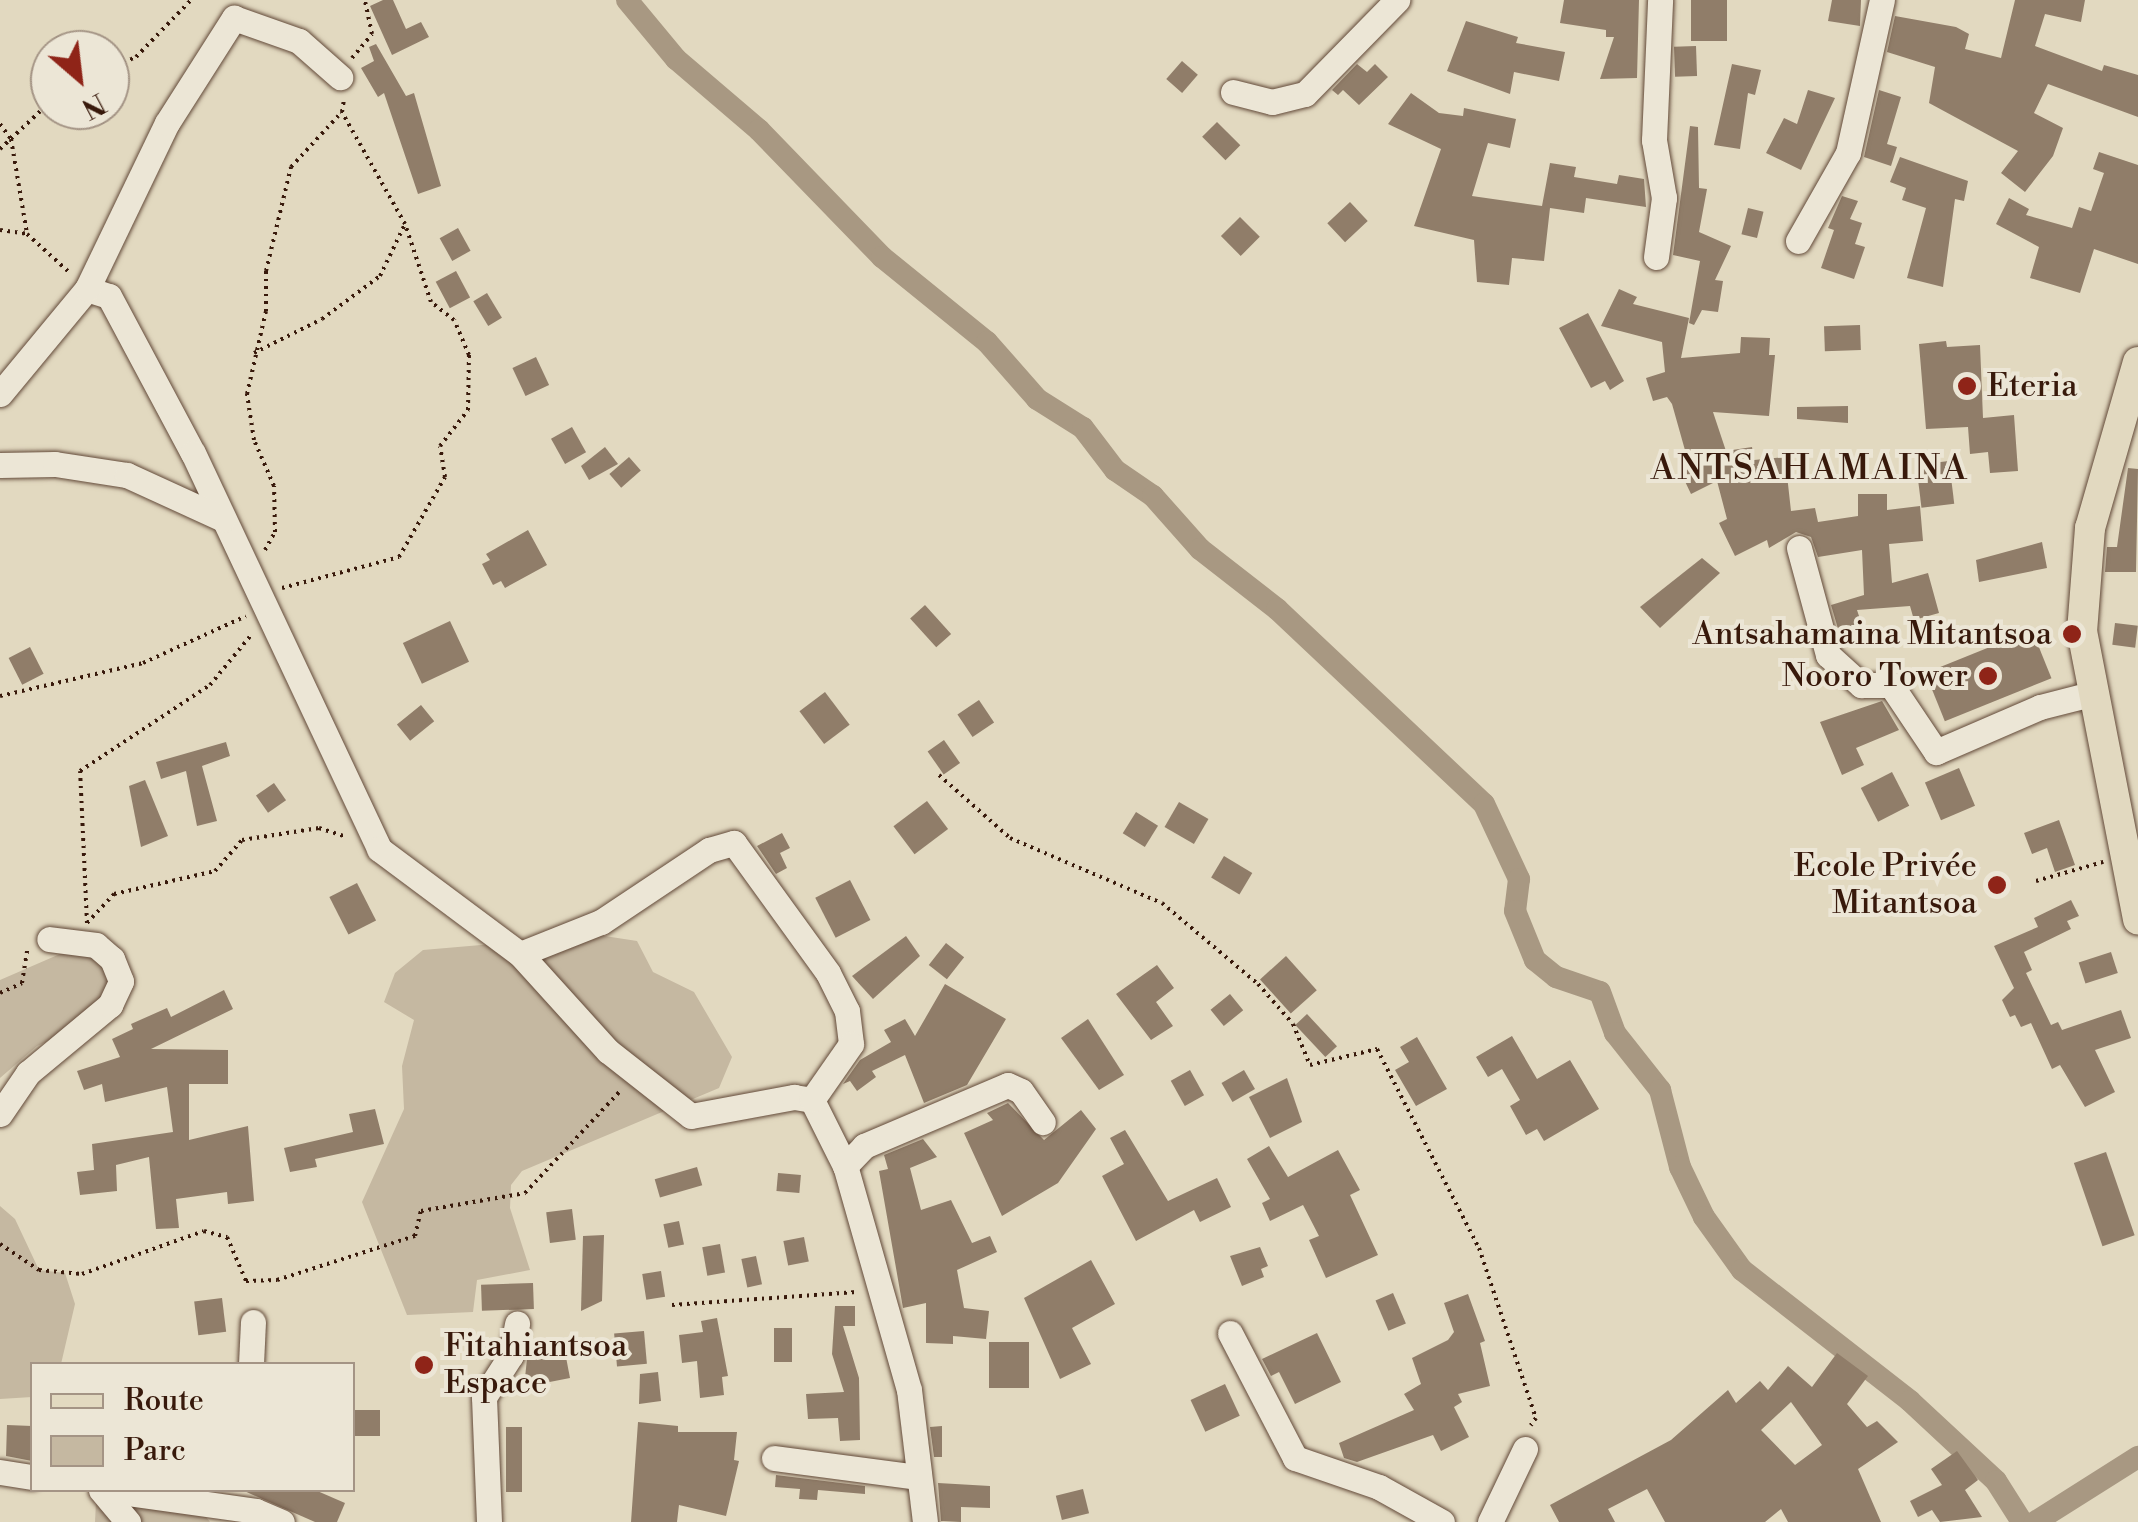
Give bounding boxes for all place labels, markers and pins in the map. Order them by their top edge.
place label: Eteria [1987,367,2078,405]
marker: Eteria [1956,375,1978,397]
place label: Antsahamaina Mitantsoa [1692,615,2052,653]
marker: Antsahamaina Mitantsoa [2061,623,2083,645]
place label: Nooro Tower [1782,657,1968,695]
marker: Nooro Tower [1977,665,1999,687]
place label: Ecole Privée Mitantsoa [1794,848,1977,923]
marker: Ecole Privée Mitantsoa [1986,874,2008,896]
place label: Fitahiantsoa Espace [444,1328,627,1403]
marker: Fitahiantsoa Espace [413,1354,435,1376]

